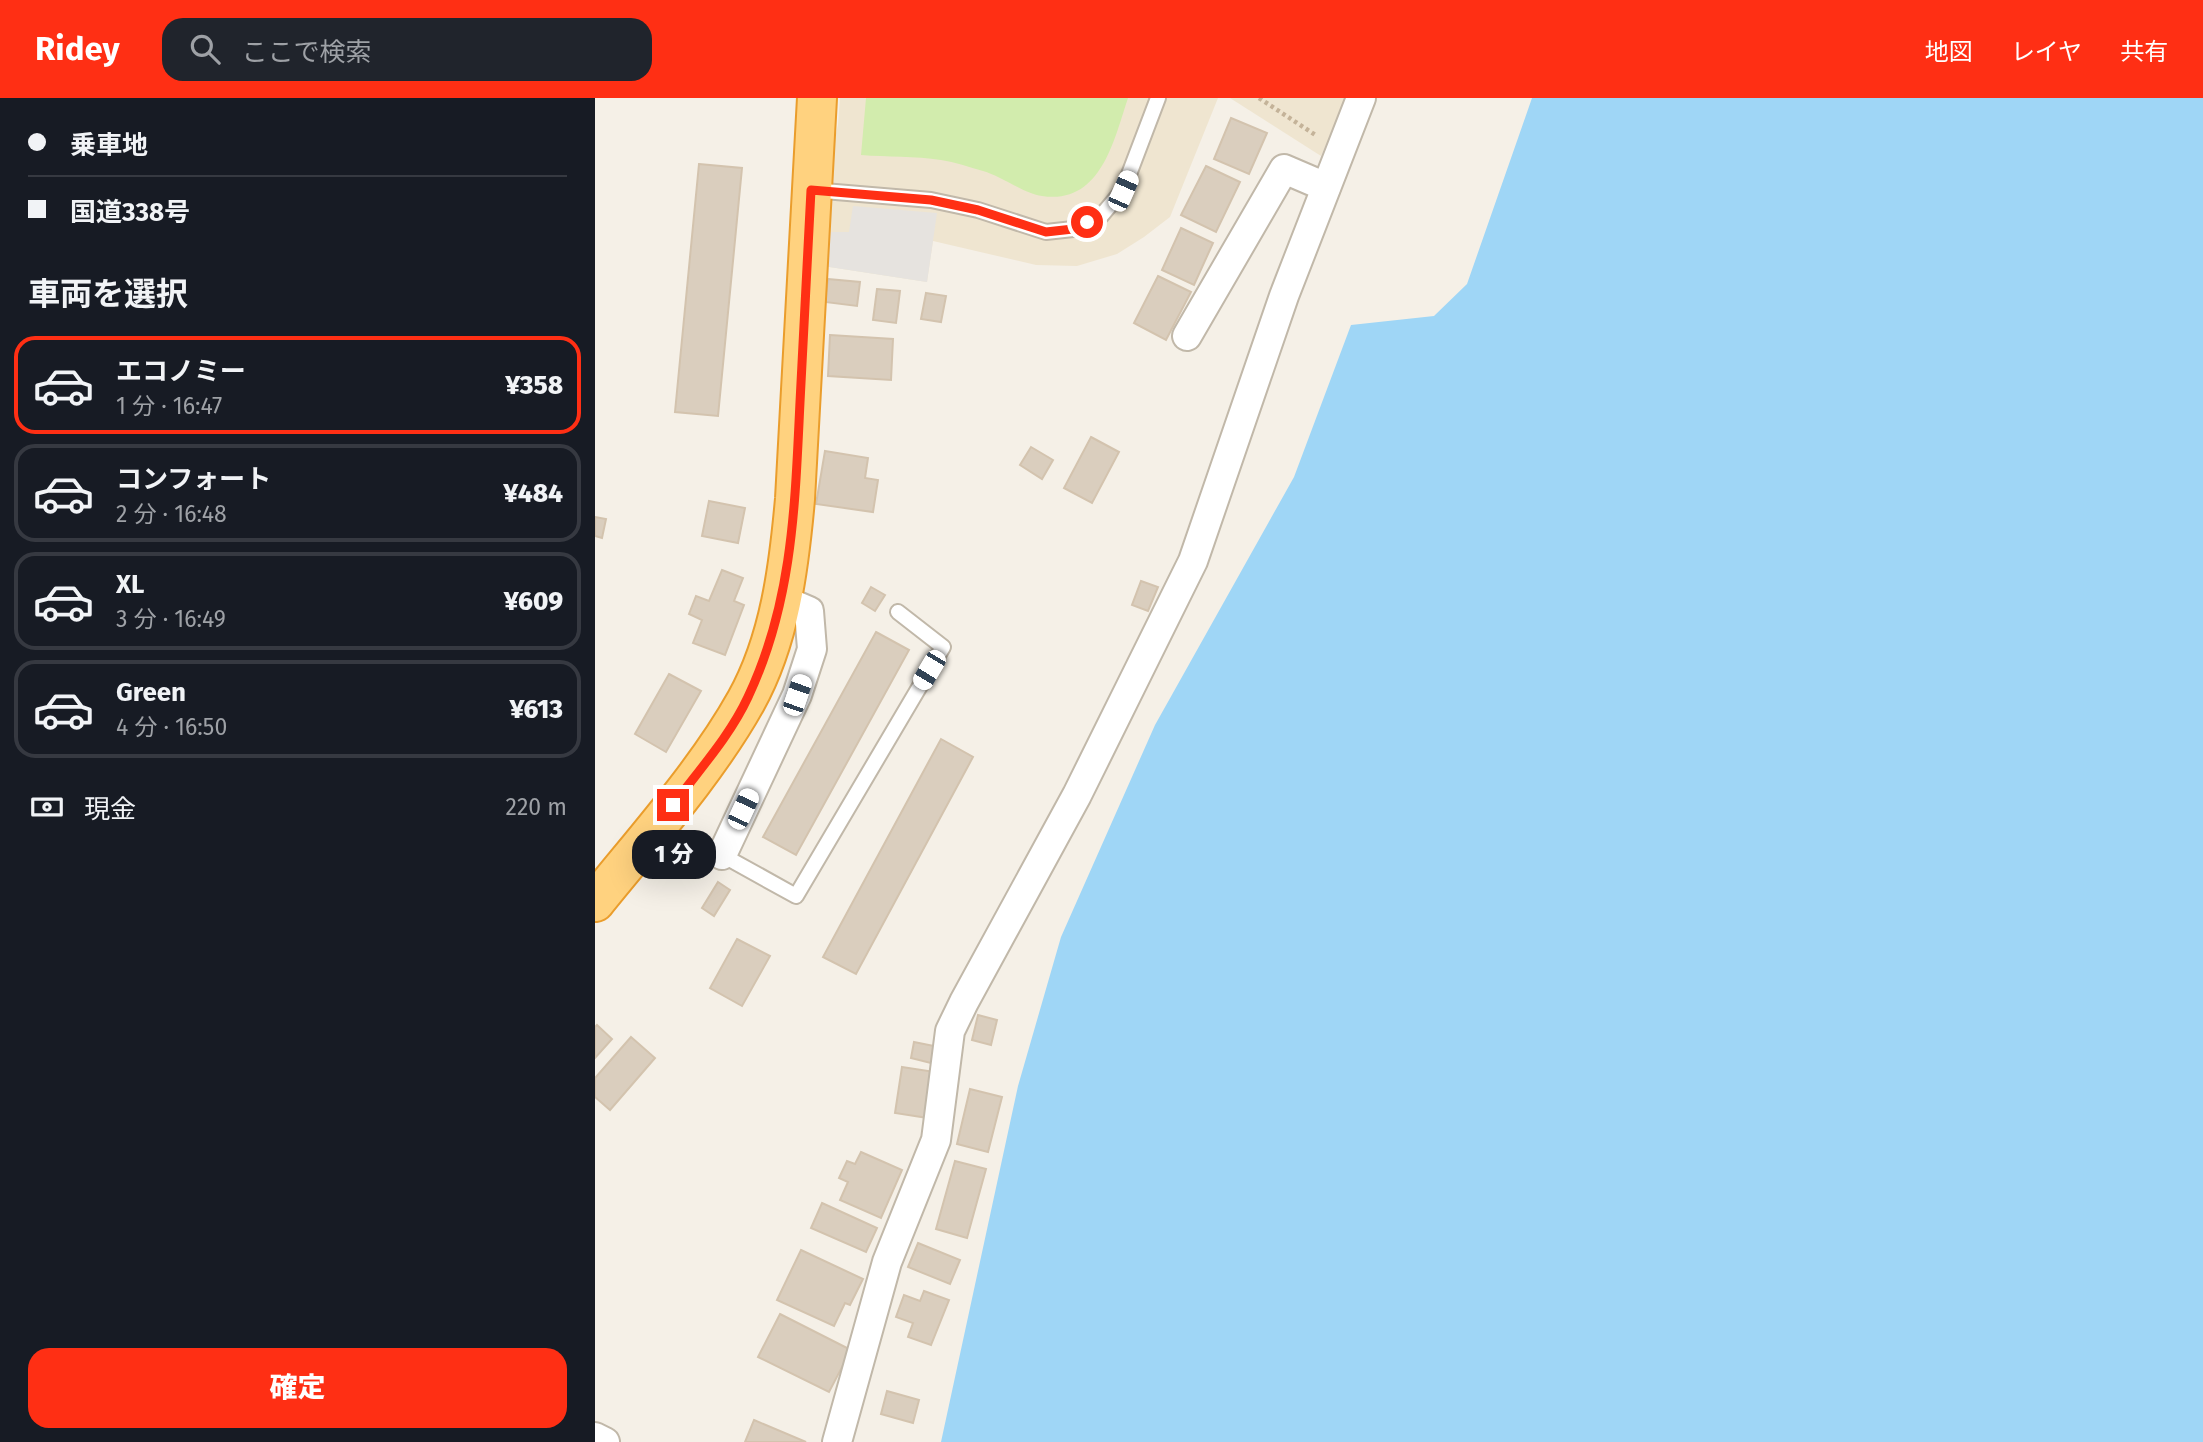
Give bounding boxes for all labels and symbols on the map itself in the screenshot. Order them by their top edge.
car [1105,168,1142,214]
route start [1071,206,1103,238]
car [910,647,949,693]
car [781,672,814,718]
car [725,786,762,832]
route end [657,789,689,821]
callout: 1 分 [631,830,715,878]

